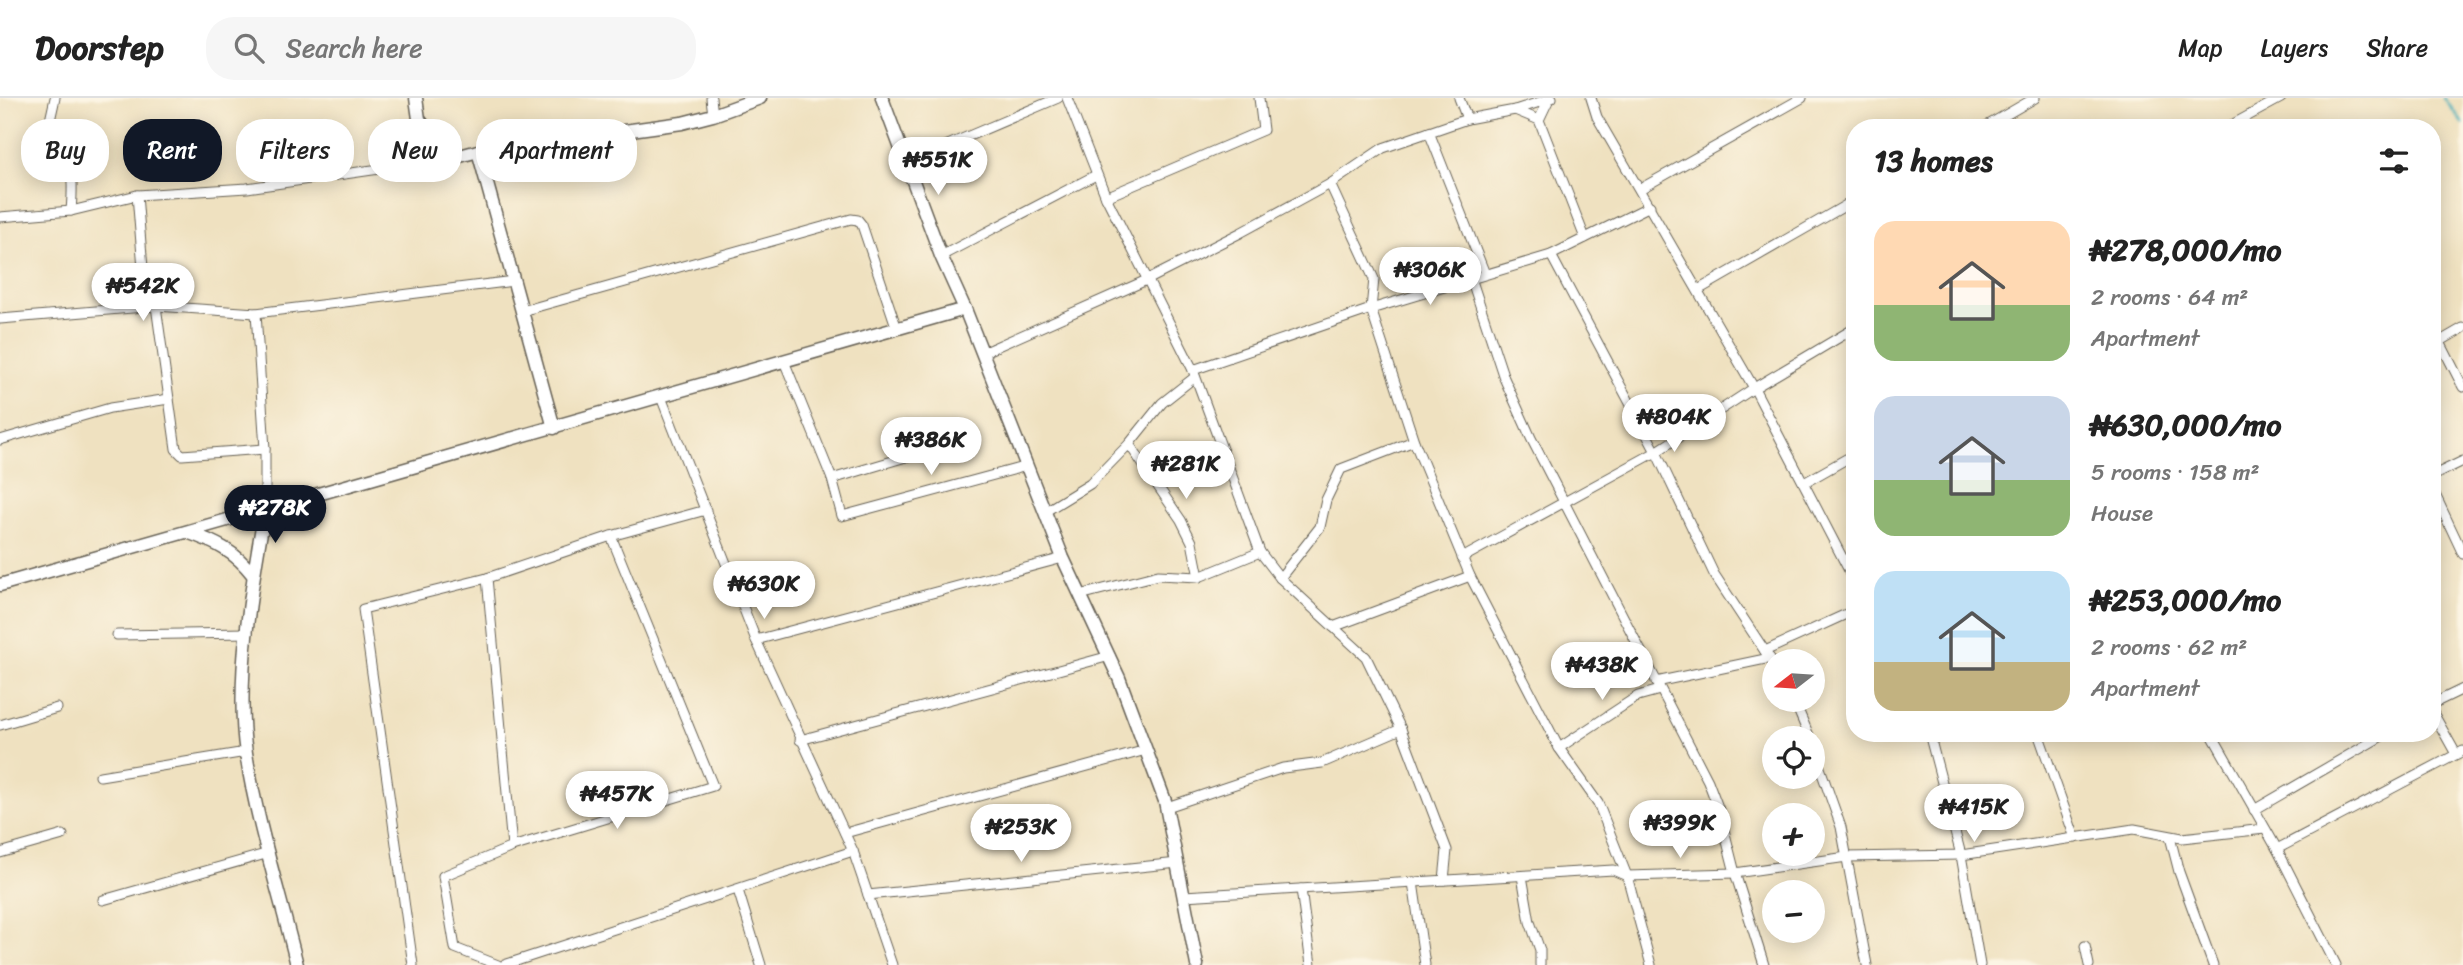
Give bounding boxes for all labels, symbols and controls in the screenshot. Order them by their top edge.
search box [206,17,696,80]
text: Doorstep [35,19,164,77]
text: Search here [286,25,423,71]
text: Map [2178,27,2223,69]
text: Layers [2261,27,2328,69]
text: Share [2366,27,2428,69]
icon: search [230,29,268,67]
chip: Buy [21,119,109,182]
chip: Rent [123,119,222,182]
chip: Filters [236,119,354,182]
chip: New [368,119,462,182]
chip: Apartment [476,119,637,182]
text: 13 homes [1874,134,1993,188]
pin: ₦551K [889,138,987,197]
text: ₦551K [904,139,972,180]
icon: filters [2375,142,2413,180]
text: ₦278,000/mo [2091,223,2282,277]
pin: ₦306K [1381,248,1479,307]
text: ₦306K [1395,249,1465,290]
icon: home [1930,249,2014,333]
pin: ₦542K [94,264,192,323]
text: ₦542K [108,265,178,306]
text: 2 rooms · 64 m² [2091,277,2248,318]
text: Apartment [2091,318,2200,359]
pin: ₦804K [1625,394,1723,454]
text: ₦804K [1638,396,1710,437]
text: ₦630,000/mo [2091,398,2282,452]
pin: ₦386K [882,418,980,477]
text: ₦386K [897,419,965,460]
icon: home [1930,424,2014,508]
pin: ₦281K [1137,442,1235,501]
text: ₦281K [1153,443,1219,484]
text: 5 rooms · 158 m² [2091,452,2260,493]
pin: ₦278K [226,486,324,545]
text: ₦278K [240,487,310,528]
text: House [2091,493,2153,534]
pin: ₦630K [715,561,813,621]
text: ₦630K [729,563,799,604]
text: ₦253,000/mo [2091,573,2281,627]
icon: home [1930,599,2014,683]
text: 2 rooms · 62 m² [2091,627,2247,668]
pin: ₦438K [1553,642,1651,702]
text: ₦438K [1567,644,1637,685]
north arrow [1762,649,1825,712]
map controls [1762,649,1825,943]
text: Apartment [2091,668,2200,709]
button: locate [1762,726,1825,789]
pin: ₦457K [568,772,666,831]
text: ₦457K [582,773,652,814]
pin: ₦415K [1925,784,2023,844]
text: ₦415K [1940,786,2008,827]
pin: ₦399K [1631,800,1729,860]
text: ₦399K [1645,802,1715,843]
button: + [1762,803,1825,866]
pin: ₦253K [972,804,1070,864]
text: ₦253K [986,806,1056,847]
button: − [1762,880,1825,943]

